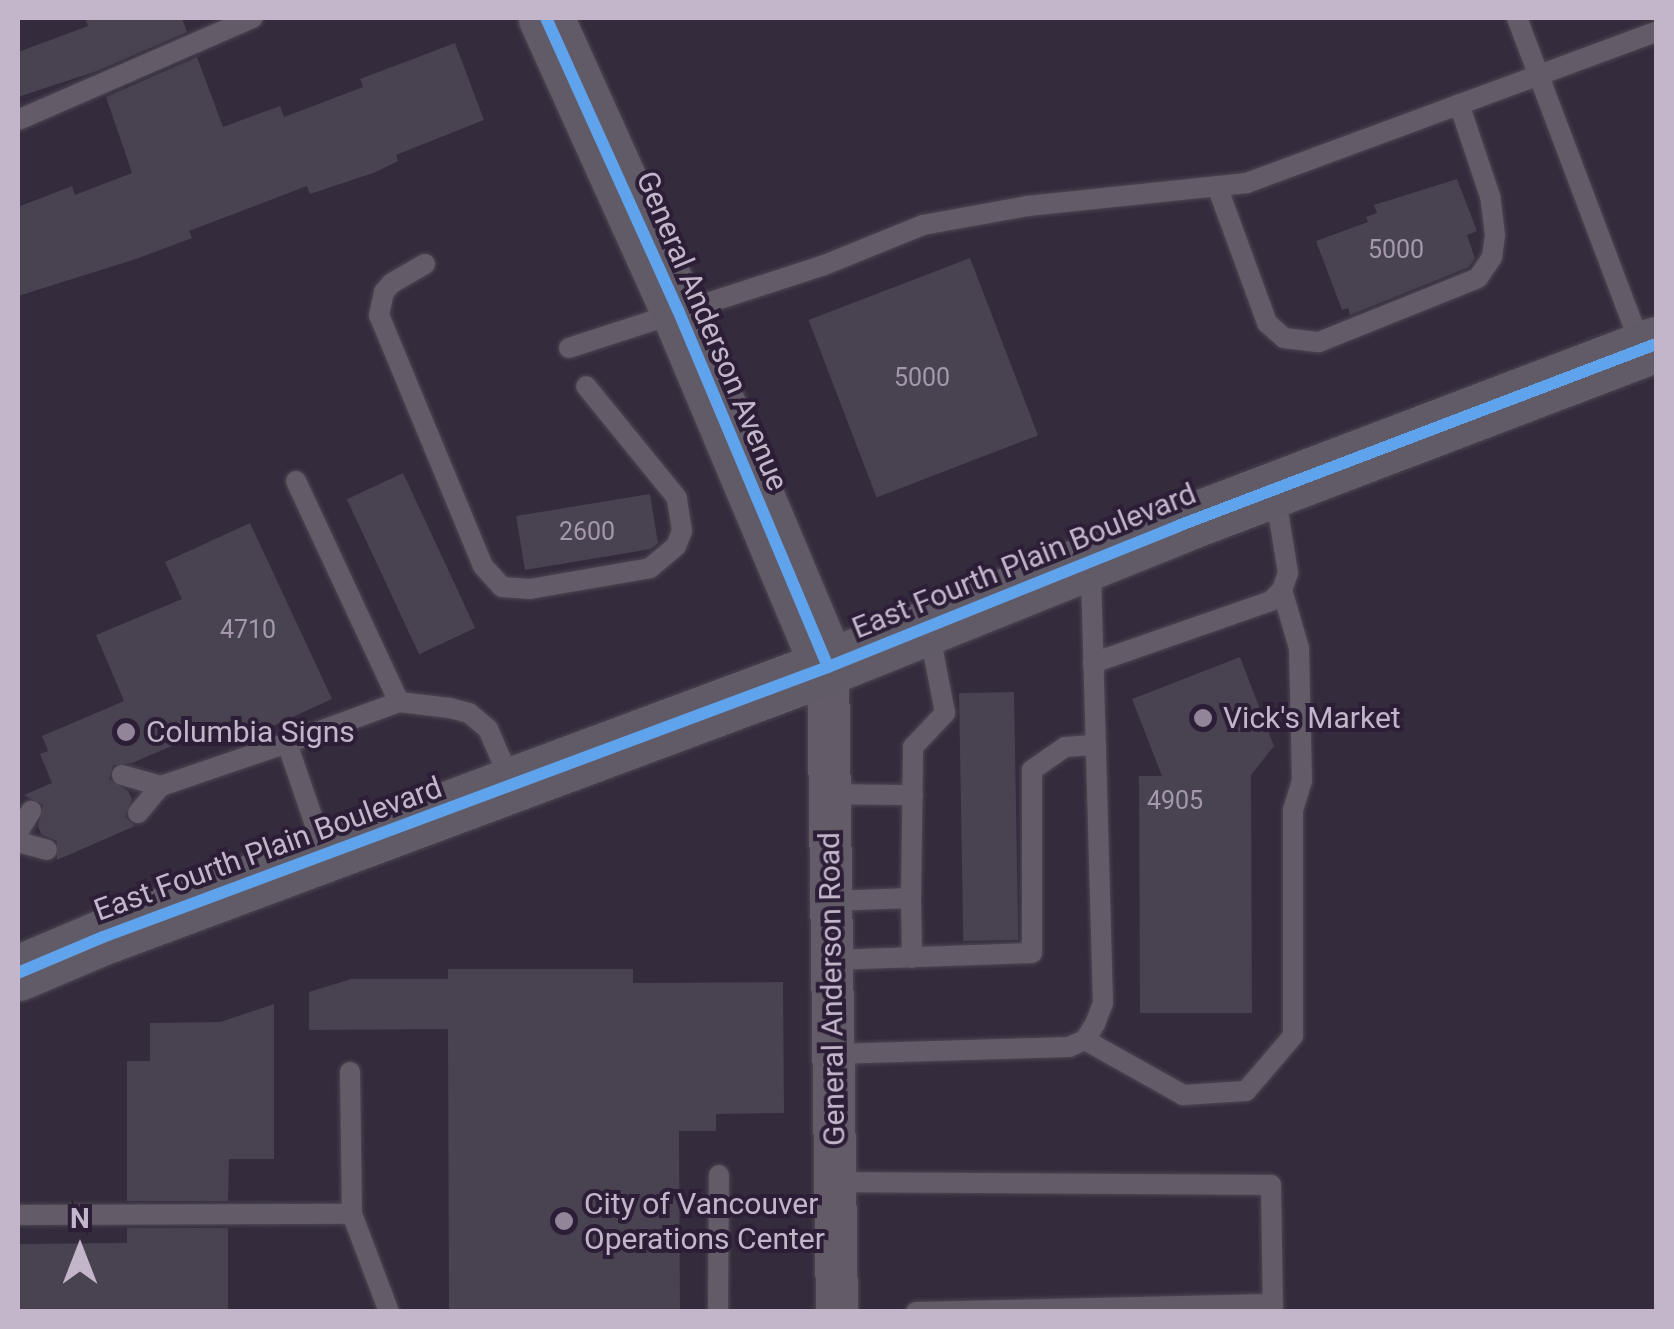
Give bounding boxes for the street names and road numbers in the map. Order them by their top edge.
street label: General Anderson Avenue [628,166,796,496]
street label: East Fourth Plain Boulevard [847,476,1201,646]
street label: East Fourth Plain Boulevard [89,769,447,929]
street label: General Anderson Road [811,832,853,1146]

